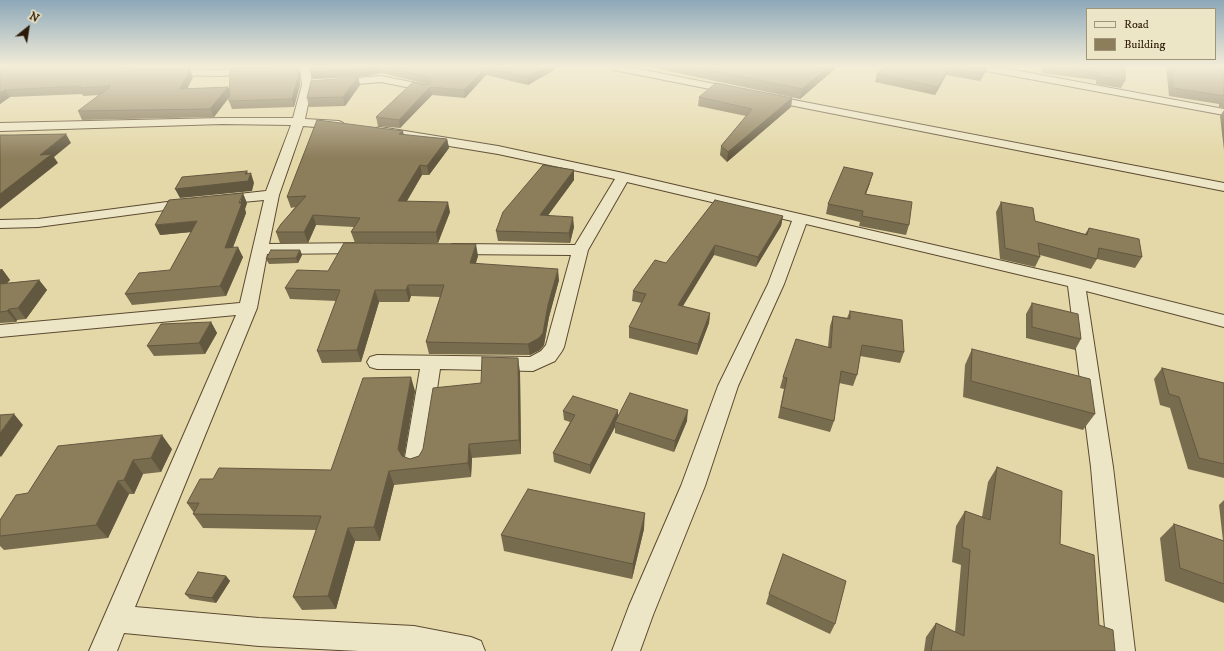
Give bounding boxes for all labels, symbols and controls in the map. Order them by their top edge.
north arrow [8,8,48,48]
legend [1086,8,1216,60]
text: N [27,9,41,26]
text: Road [1124,17,1149,32]
text: Building [1124,37,1165,52]

